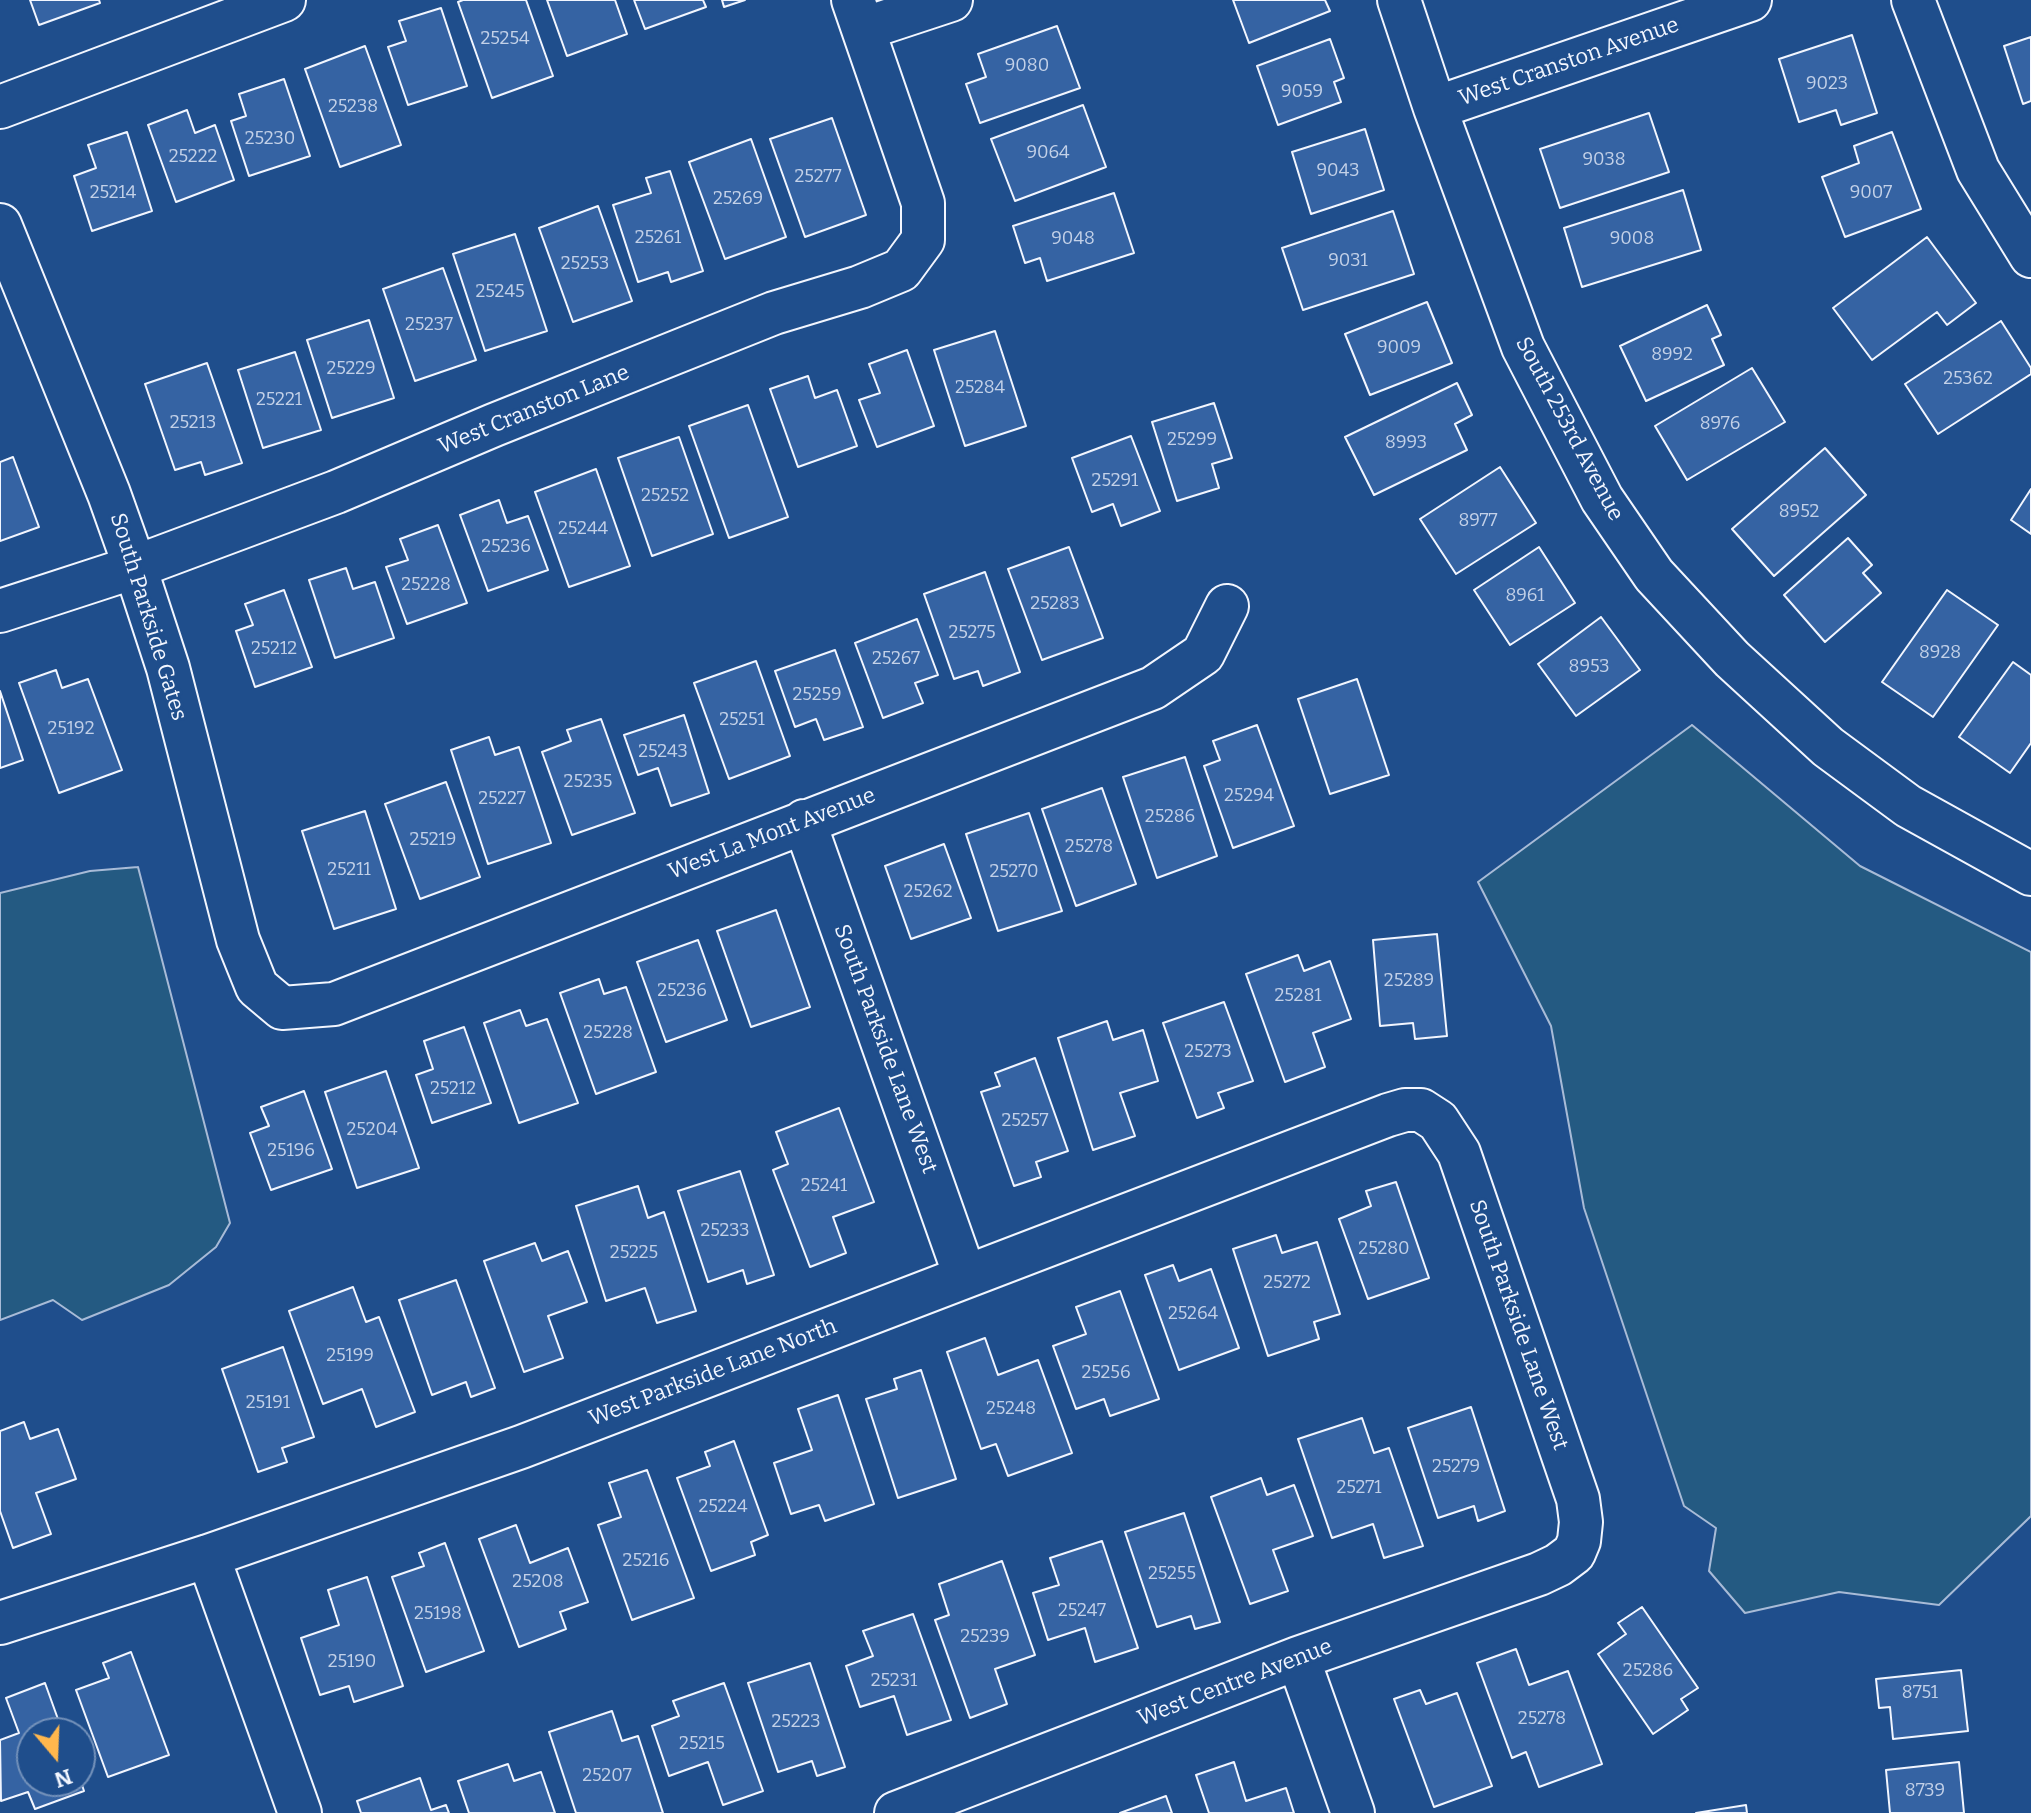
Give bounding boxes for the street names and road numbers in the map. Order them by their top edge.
street label: West Cranston Avenue [1456,12,1682,112]
street label: South 253rd Avenue [1509,333,1629,525]
street label: West Cranston Lane [435,360,633,460]
street label: South Parkside Gates [104,510,192,724]
street label: West La Mont Avenue [665,782,879,886]
street label: South Parkside Lane West [828,921,942,1177]
street label: South Parkside Lane West [1463,1196,1573,1454]
street label: West Parkside Lane North [585,1314,841,1432]
street label: West Centre Avenue [1134,1634,1336,1732]

